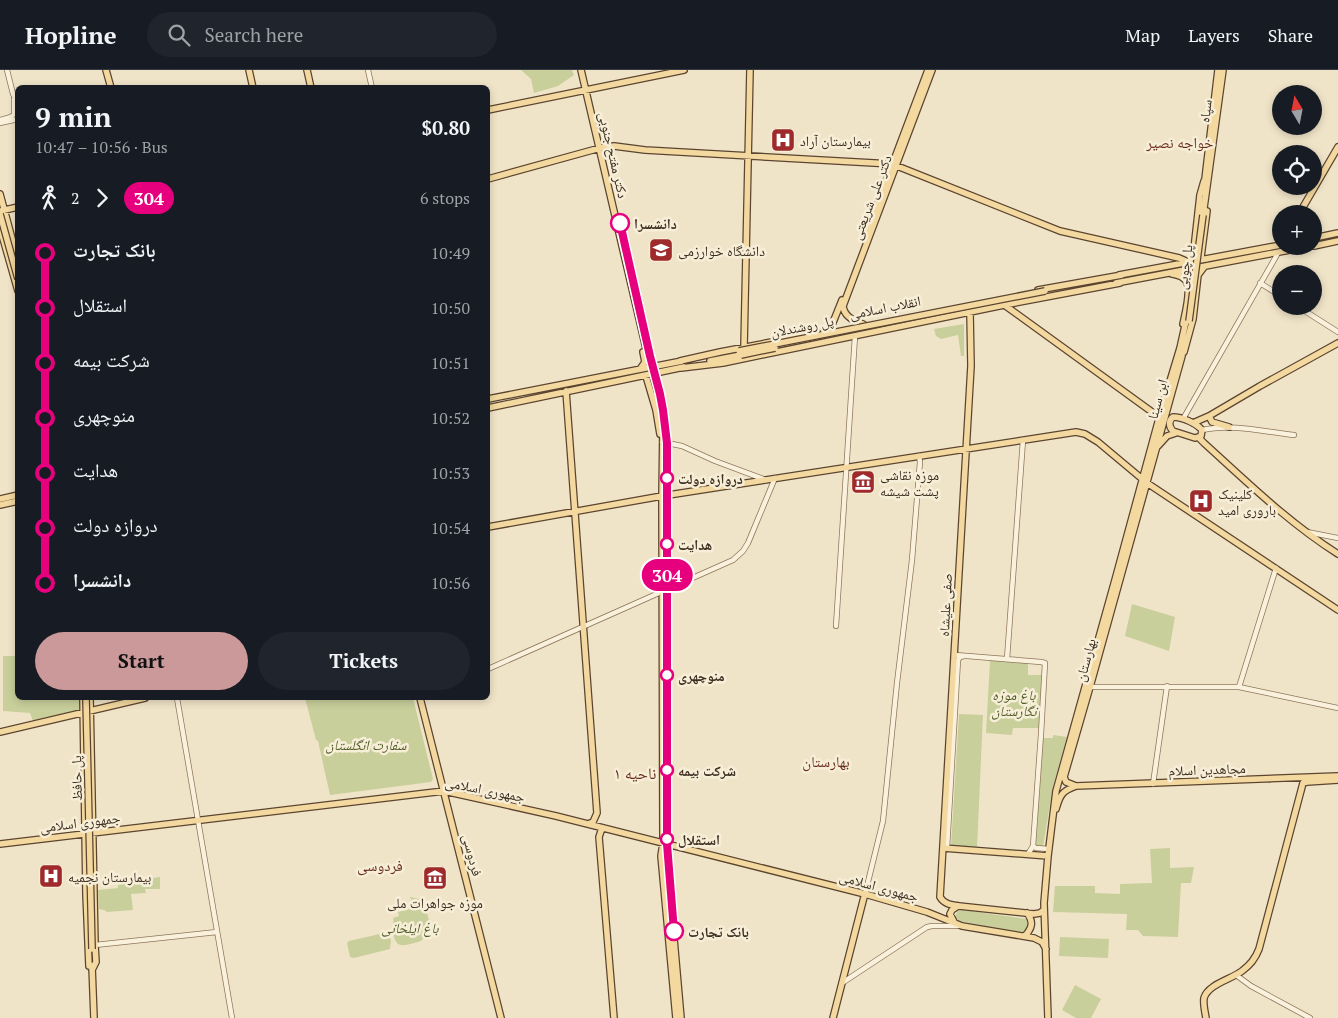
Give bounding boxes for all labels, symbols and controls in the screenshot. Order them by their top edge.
search box [147,12,497,57]
text: Hopline [25,19,117,51]
icon: search [165,21,193,49]
text: Search here [205,22,303,47]
text: Map [1125,23,1160,47]
text: Layers [1188,23,1240,47]
text: Share [1268,23,1313,47]
north arrow [1272,85,1322,135]
map controls [1272,85,1322,315]
text: 9 min [35,98,112,135]
street label: سپاه [1194,98,1216,124]
street label: دکتر مفتح جنوبی [594,110,633,201]
text: $0.80 [421,115,470,140]
hospital icon: بیمارستان آراد [770,127,796,153]
place label: بیمارستان آراد [800,131,871,150]
district label: خواجه نصیر [1145,132,1214,152]
text: 10:47 – 10:56 · Bus [35,136,168,158]
button: locate [1272,145,1322,195]
street label: دکتر علی شریعتی [846,152,896,242]
icon: walk [35,184,63,212]
icon: forward [88,184,116,212]
text: 304 [134,186,164,210]
text: 2 [71,187,80,209]
text: 6 stops [420,187,470,209]
button: + [1272,205,1322,255]
marker: دانشسرا [610,213,630,233]
place label: دانشسرا [634,214,677,233]
text: بانک تجارت [73,237,156,262]
school or university icon: دانشگاه خوارزمی [648,237,674,263]
place label: دانشگاه خوارزمی [678,241,765,260]
text: 10:49 [431,242,470,264]
street label: پل چوبی [1171,243,1197,291]
button: − [1272,265,1322,315]
street label: انقلاب اسلامی [848,291,922,323]
text: استقلال [73,292,127,317]
text: 10:50 [431,297,470,319]
street label: پل روشندلان [769,311,835,342]
text: شرکت بیمه [73,347,150,372]
text: 10:51 [431,352,470,374]
street label: ابن سینا [1143,377,1171,421]
text: منوچهری [73,402,135,427]
text: 10:52 [431,407,470,429]
text: هدایت [73,457,118,482]
text: 10:53 [431,462,470,484]
place label: موزه نقاشی پشت شیشه [880,465,939,500]
place label: دروازه دولت [678,469,743,488]
museum icon: موزه نقاشی پشت شیشه [850,469,876,495]
marker: دروازه دولت [660,471,674,485]
place label: کلینیک باروری امید [1218,484,1276,519]
hospital icon: کلینیک باروری امید [1188,488,1214,514]
text: دروازه دولت [73,512,158,537]
text: 10:54 [431,517,470,539]
place label: هدایت [678,535,712,554]
marker: هدایت [660,537,674,551]
line badge: 304 [638,559,696,591]
text: 304 [652,563,682,587]
text: دانشسرا [73,567,131,592]
text: 10:56 [431,572,470,594]
street label: صفی علیشاه [934,573,956,637]
button: Start [35,632,248,690]
button: Tickets [258,632,470,690]
street label: بهارستان [1070,636,1100,684]
place label: منوچهری [678,666,725,685]
marker: منوچهری [660,668,674,682]
park label: باغ موزه نگارستان [991,685,1039,720]
park label: سفارت انگلستان [326,735,407,754]
district label: بهارستان [802,751,850,772]
street label: پل حافظ [66,755,86,801]
street label: مجاهدین اسلام [1168,758,1246,781]
place label: شرکت بیمه [678,761,736,780]
district label: ناحیه ۱ [614,762,656,784]
marker: شرکت بیمه [660,763,674,777]
street label: جمهوری اسلامی [443,772,527,806]
street label: جمهوری اسلامی [39,808,122,836]
place label: استقلال [678,830,720,849]
street label: فردوسی [459,832,487,878]
marker: استقلال [660,832,674,846]
district label: فردوسی [357,855,403,876]
hospital icon: بیمارستان نجمیه [38,863,64,889]
museum icon: موزه جواهرات ملی [422,865,448,891]
street label: جمهوری اسلامی [837,866,921,906]
place label: بیمارستان نجمیه [68,867,151,886]
place label: موزه جواهرات ملی [387,893,483,912]
park label: باغ ایلخانی [381,918,439,937]
marker: بانک تجارت [664,921,684,941]
place label: بانک تجارت [688,922,749,941]

